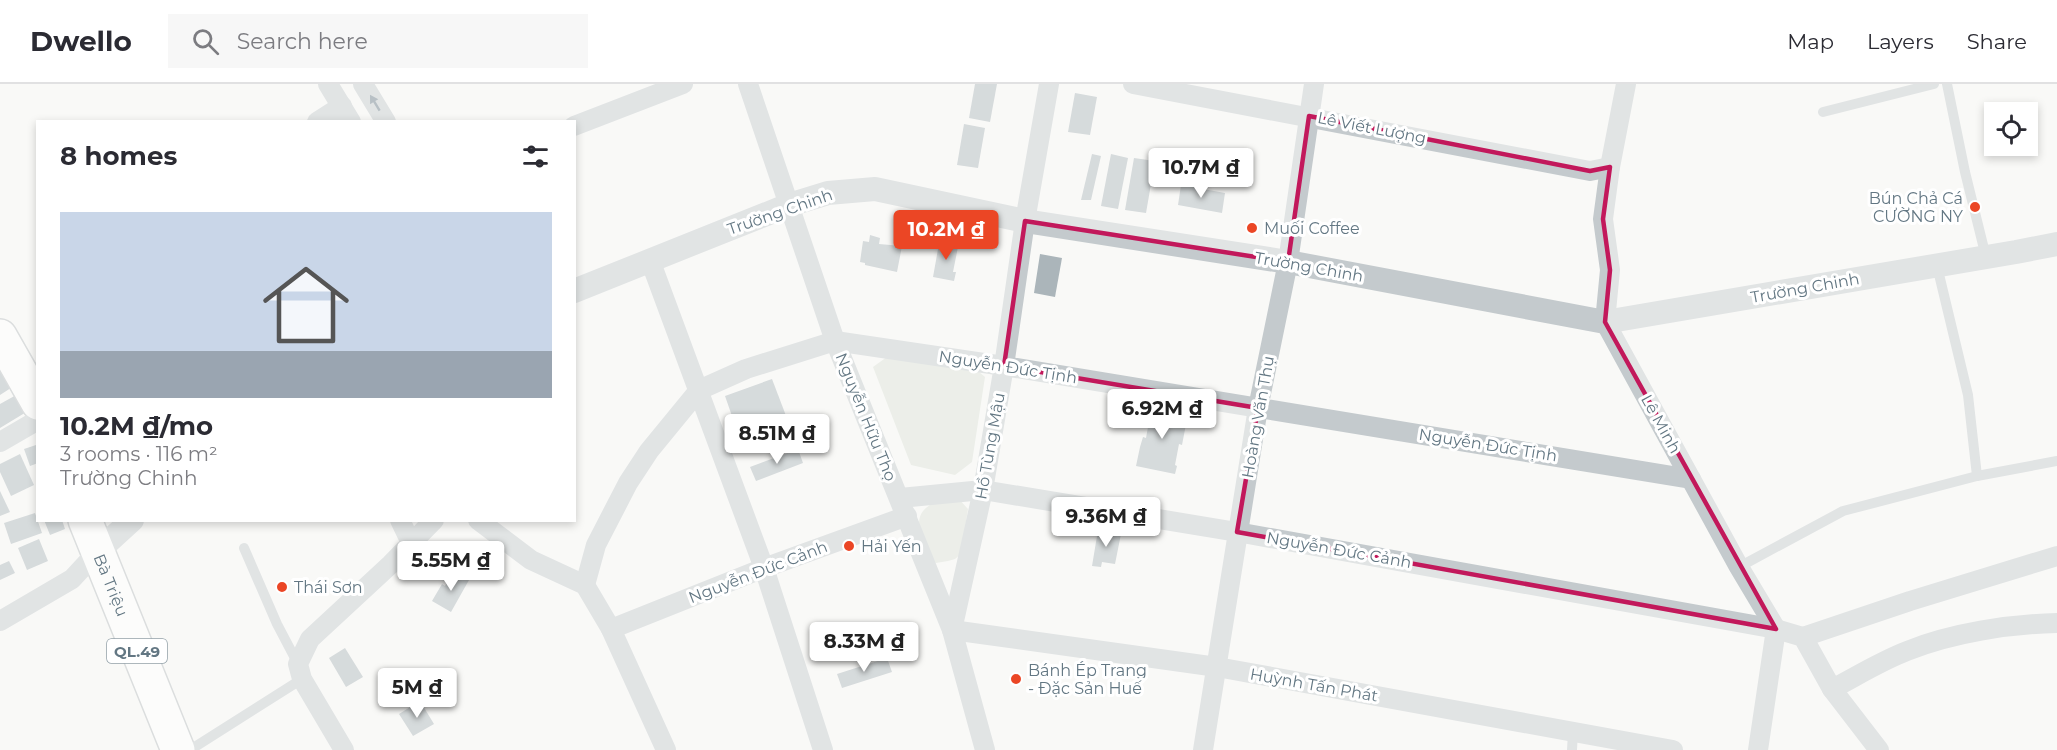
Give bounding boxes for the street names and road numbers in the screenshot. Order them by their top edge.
street label: Lê Viết Lượng [1316,108,1428,148]
street label: Trường Chinh [725,185,835,239]
street label: Trường Chinh [1253,248,1365,286]
street label: Trường Chinh [1749,269,1861,307]
street label: Nguyễn Đức Tịnh [937,347,1079,387]
street label: Nguyễn Hữu Thọ [832,350,900,484]
street label: Hoàng Văn Thụ [1238,354,1278,480]
street label: Hồ Tùng Mậu [971,391,1009,501]
street label: Lê Minh [1637,391,1685,457]
street label: Nguyễn Đức Tịnh [1417,425,1559,465]
street label: Nguyễn Đức Cảnh [1265,528,1413,572]
street label: Nguyễn Đức Cảnh [686,537,830,607]
street label: Bà Triệu [90,551,132,619]
road number: QL.49 [107,639,167,663]
street label: Huỳnh Tấn Phát [1249,664,1380,706]

